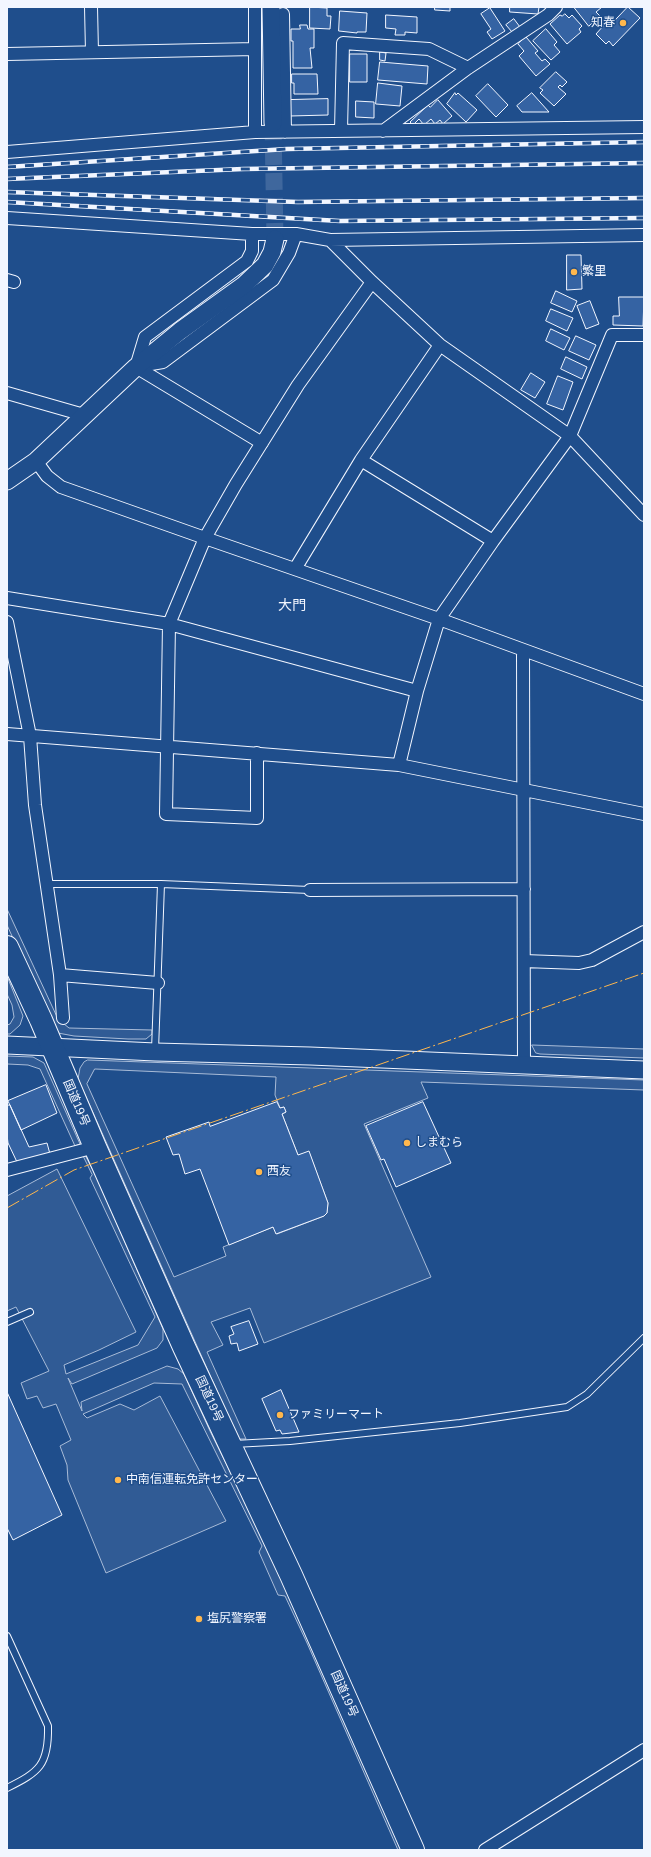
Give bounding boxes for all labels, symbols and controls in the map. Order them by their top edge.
place label: 知春 [591,16,615,30]
marker: 知春 [618,18,628,28]
place label: 繁里 [582,265,606,279]
marker: 繁里 [569,267,579,277]
district label: 大門 [278,598,306,614]
street label: 国道19号 [60,1077,92,1129]
place label: しまむら [415,1136,463,1150]
marker: しまむら [402,1138,412,1148]
place label: 西友 [267,1165,291,1179]
marker: 西友 [254,1167,264,1177]
street label: 国道19号 [192,1374,226,1424]
place label: ファミリーマート [288,1408,384,1422]
marker: ファミリーマート [275,1410,285,1420]
place label: 中南信運転免許センター [126,1473,258,1487]
marker: 中南信運転免許センター [113,1475,123,1485]
place label: 塩尻警察署 [207,1612,267,1626]
marker: 塩尻警察署 [194,1614,204,1624]
street label: 国道19号 [327,1669,361,1719]

